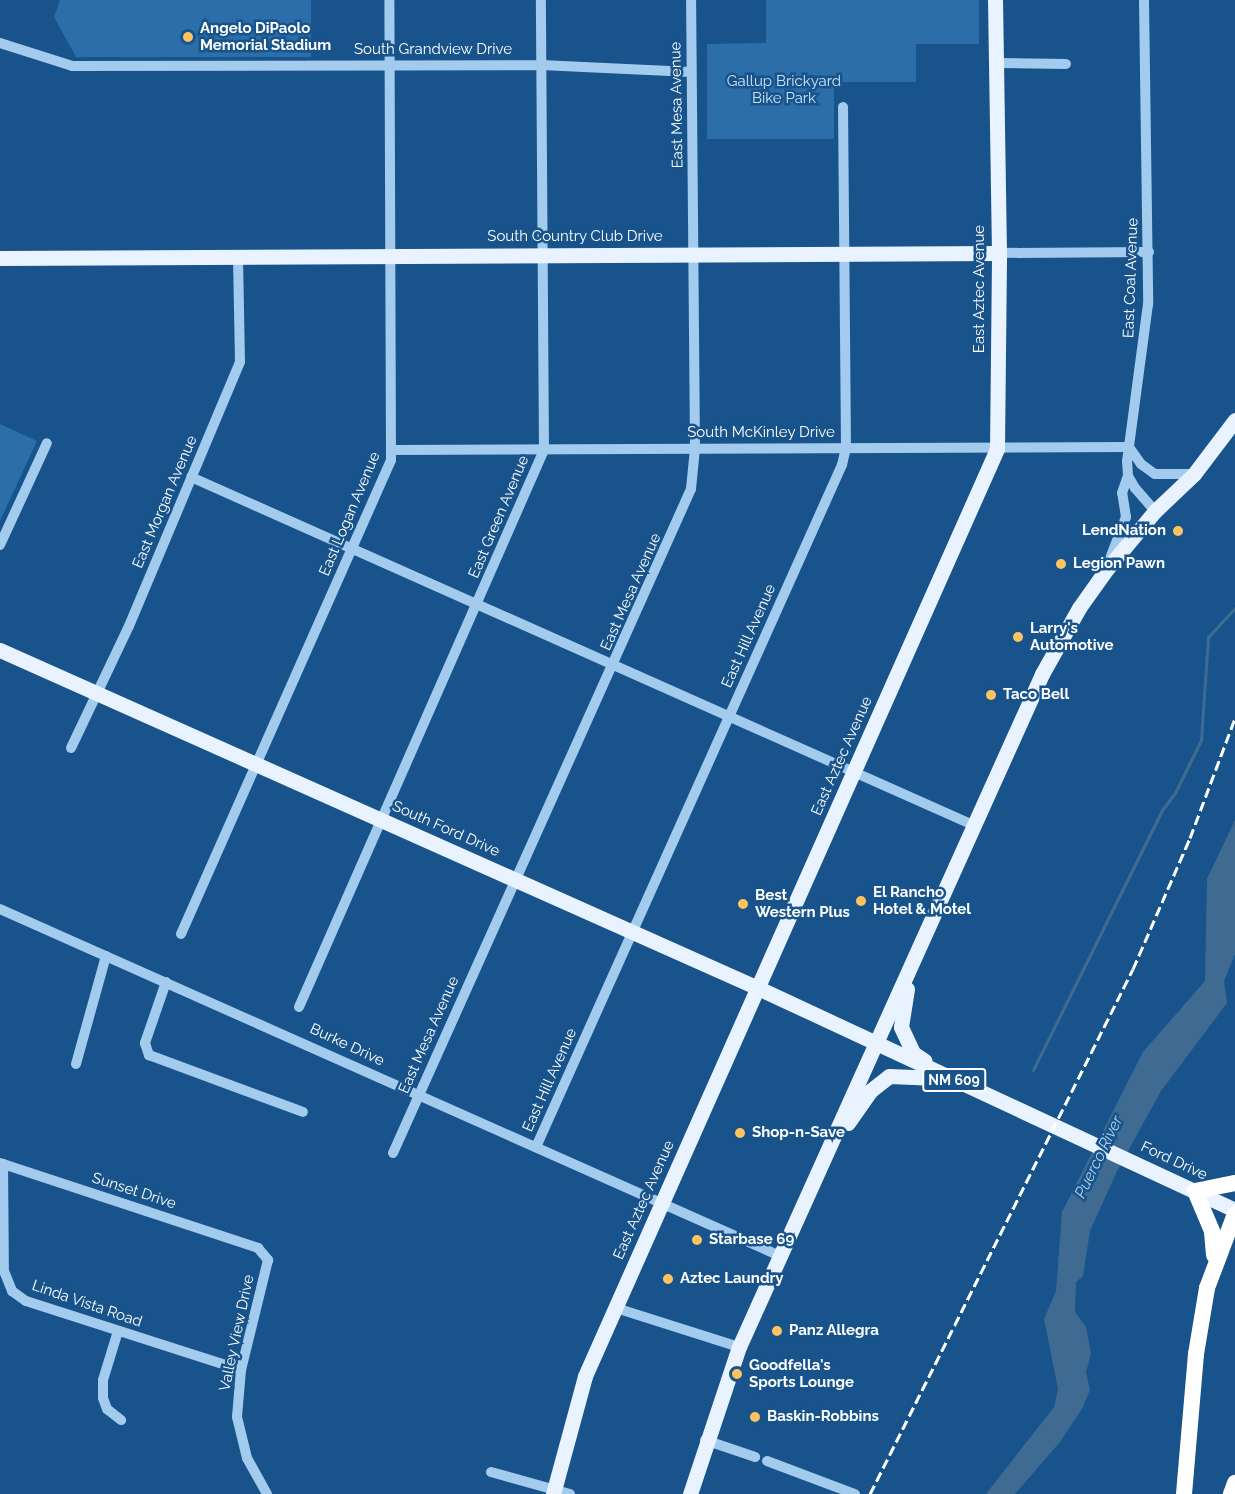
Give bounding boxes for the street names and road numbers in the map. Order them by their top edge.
street label: South Grandview Drive [354,41,512,59]
street label: East Mesa Avenue [667,41,687,169]
street label: East Coal Avenue [1120,217,1142,339]
street label: East Aztec Avenue [971,224,989,354]
street label: South Country Club Drive [487,228,663,246]
street label: South McKinley Drive [687,424,835,442]
street label: East Morgan Avenue [129,433,201,571]
street label: East Logan Avenue [316,449,384,579]
street label: East Green Avenue [465,453,533,581]
street label: East Mesa Avenue [597,530,665,654]
street label: East Hill Avenue [718,581,780,691]
street label: East Aztec Avenue [807,693,877,819]
street label: South Ford Drive [389,797,503,861]
street label: East Mesa Avenue [395,973,463,1097]
street label: Burke Drive [307,1020,387,1070]
street label: East Hill Avenue [519,1025,581,1135]
road number: NM 609 [921,1069,987,1091]
street label: East Aztec Avenue [609,1137,679,1263]
street label: Ford Drive [1138,1138,1210,1184]
street label: Sunset Drive [90,1169,178,1213]
street label: Valley View Drive [216,1272,258,1394]
street label: Linda Vista Road [29,1277,145,1331]

